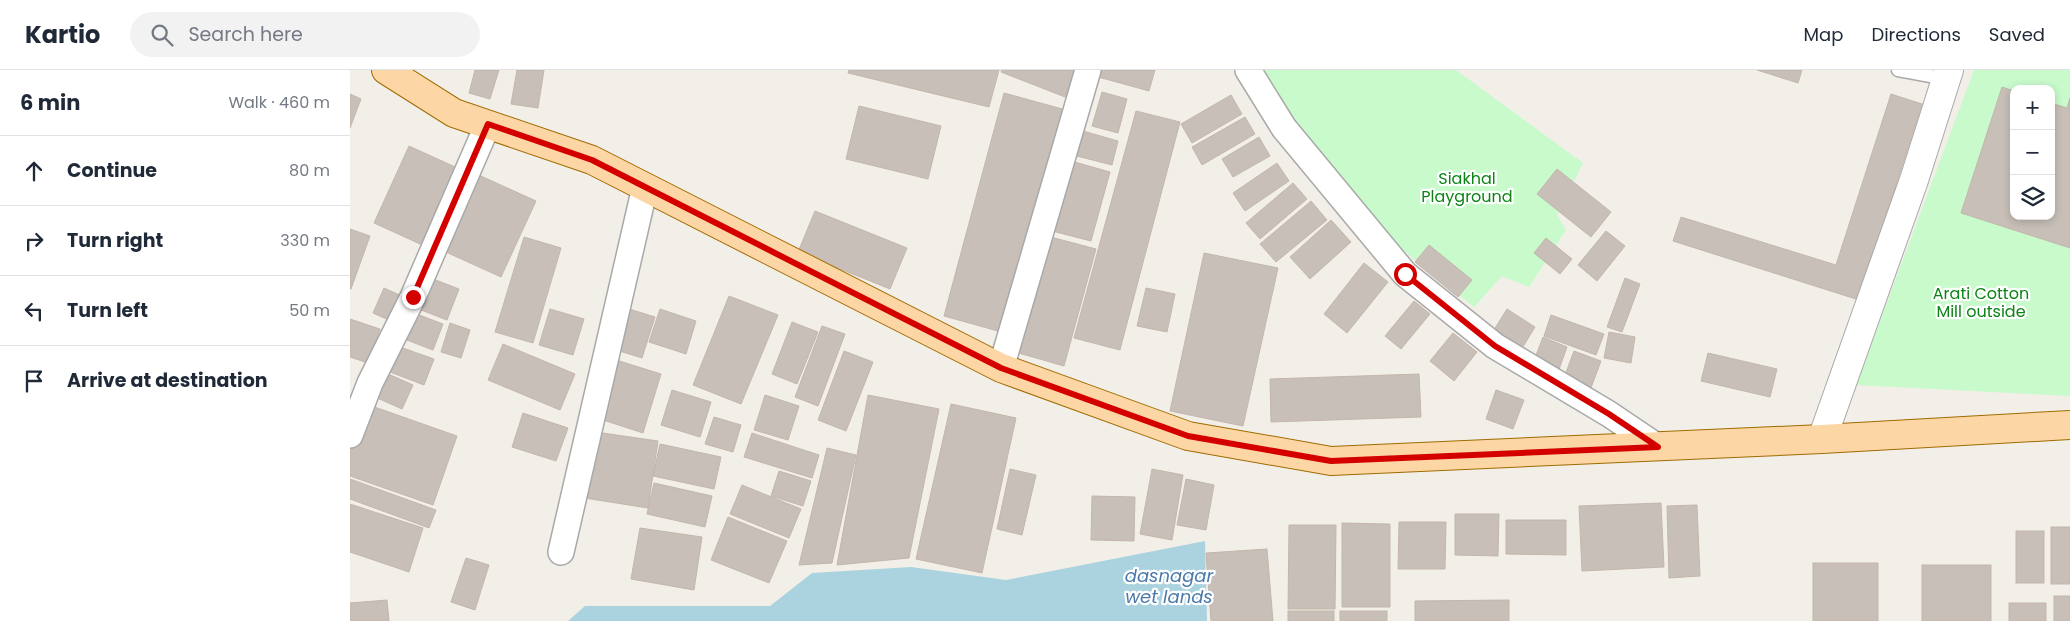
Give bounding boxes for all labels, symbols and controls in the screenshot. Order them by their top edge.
search box [130,12,480,57]
text: Kartio [25,18,100,51]
icon: search [148,21,176,49]
text: Search here [188,21,303,48]
text: Map [1804,22,1843,47]
text: Directions [1871,22,1961,47]
text: Saved [1989,22,2045,47]
map controls [2010,85,2055,220]
button: + [2010,85,2055,130]
text: 6 min [20,88,80,117]
text: Walk · 460 m [228,91,330,114]
button: − [2010,130,2055,175]
icon: ahead [20,157,48,185]
text: Continue [67,157,157,184]
text: 80 m [289,159,330,182]
park label: Siakhal Playground [1421,167,1513,208]
button: layers [2010,175,2055,220]
icon: right [20,227,48,255]
text: Turn right [67,227,163,254]
text: 330 m [280,229,330,252]
route start [1394,263,1417,286]
park label: Arati Cotton Mill outside [1933,282,2029,323]
route end [402,286,425,309]
icon: left [20,297,48,325]
text: Turn left [67,297,148,324]
text: 50 m [289,299,330,322]
icon: arrive [20,367,48,395]
text: Arrive at destination [67,367,268,394]
water label: dasnagar wet lands [1125,563,1215,609]

